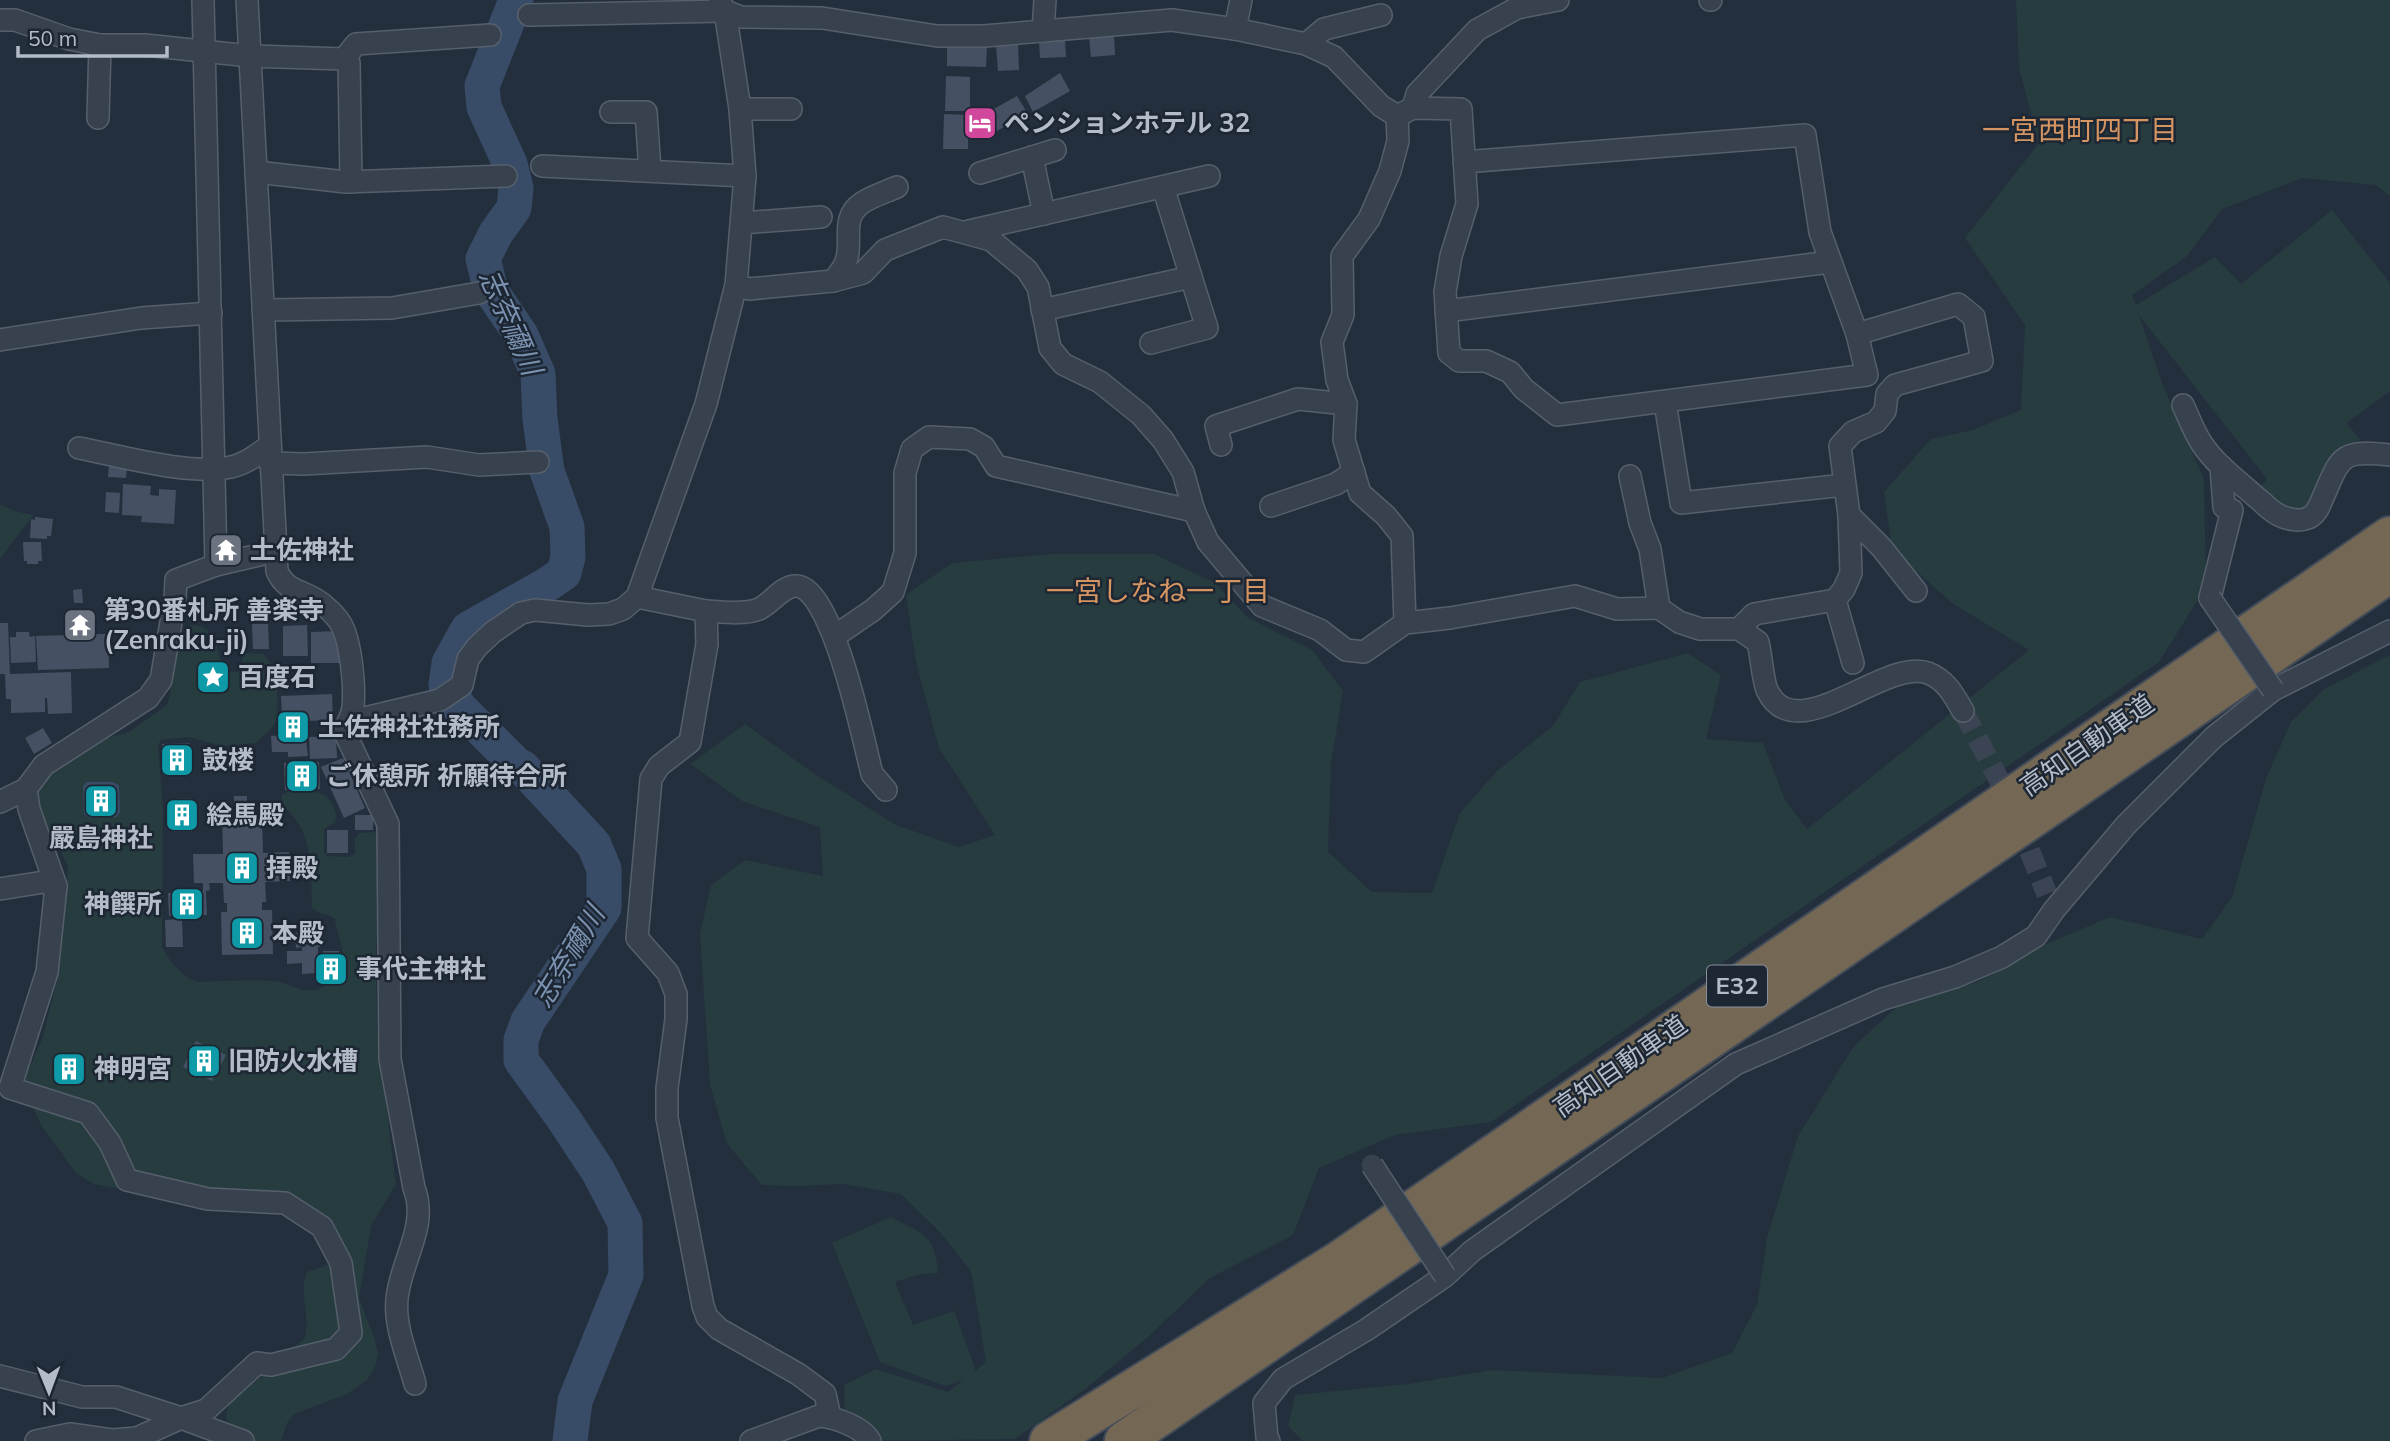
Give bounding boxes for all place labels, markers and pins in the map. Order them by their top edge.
hotel icon: ペンションホテル 32 [961,104,999,142]
place label: ペンションホテル 32 [1004,106,1250,139]
temple icon: 土佐神社 [207,531,245,569]
place label: 土佐神社 [250,533,354,566]
place label: 第30番札所 善楽寺 (Zenraku-ji) [104,593,324,656]
temple icon: 第30番札所 善楽寺 (Zenraku-ji) [61,606,99,644]
place icon: 百度石 [194,658,232,696]
place label: 百度石 [238,660,316,693]
building icon: 土佐神社社務所 [274,708,312,746]
place label: 土佐神社社務所 [318,710,500,743]
building icon: 鼓楼 [158,741,196,779]
place label: 鼓楼 [202,743,254,776]
building icon: ご休憩所 祈願待合所 [283,757,321,795]
place label: ご休憩所 祈願待合所 [326,759,567,792]
building icon: 嚴島神社 [82,782,120,820]
building icon: 絵馬殿 [163,796,201,834]
place label: 絵馬殿 [206,798,284,831]
place label: 嚴島神社 [49,821,153,854]
building icon: 拝殿 [223,849,261,887]
place label: 拝殿 [266,851,318,884]
building icon: 神饌所 [168,885,206,923]
place label: 神饌所 [84,887,162,920]
building icon: 本殿 [228,914,266,952]
place label: 本殿 [272,916,324,949]
building icon: 事代主神社 [312,950,350,988]
place label: 事代主神社 [356,952,486,985]
building icon: 旧防火水槽 [185,1042,223,1080]
place label: 旧防火水槽 [228,1044,358,1077]
building icon: 神明宮 [50,1050,88,1088]
place label: 神明宮 [94,1052,172,1085]

